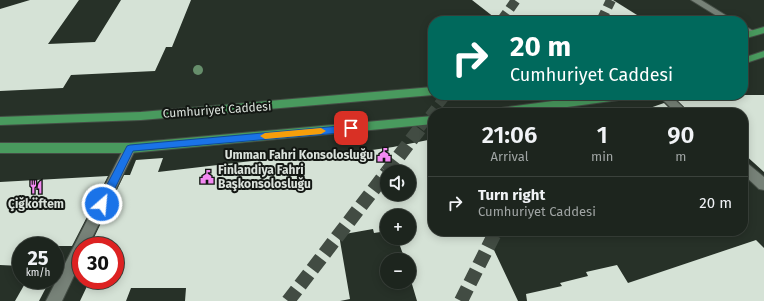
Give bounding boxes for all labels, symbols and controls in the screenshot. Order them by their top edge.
text: 20 m [510,30,571,63]
icon: right [444,32,496,84]
text: Cumhuriyet Caddesi [510,64,673,86]
street label: Cumhuriyet Caddesi [162,99,272,121]
pin [334,111,368,145]
icon: arrive [340,117,362,139]
text: 21:06 [482,121,537,149]
text: 1 [597,121,608,149]
text: 90 [667,121,694,149]
public building icon: Umman Fahri Konsolosluğu [376,147,392,163]
place label: Umman Fahri Konsolosluğu [225,148,373,162]
text: Arrival [490,149,529,164]
text: min [591,149,613,164]
text: m [675,149,686,164]
place label: Finlandiya Fahri Başkonsolosluğu [218,163,311,192]
map controls [380,165,416,289]
button: sound [380,165,416,201]
public building icon: Finlandiya Fahri Başkonsolosluğu [199,169,215,185]
restaurant icon: Çiğköftem [28,179,44,195]
position arrow [81,183,123,225]
text: Turn right [478,186,545,204]
icon: right [444,192,466,214]
text: 20 m [699,194,732,212]
place label: Çiğköftem [8,197,64,212]
text: Cumhuriyet Caddesi [478,204,596,219]
button: + [380,209,416,245]
speed limit sign: 30 [72,237,124,289]
text: 25 [27,246,49,270]
button: − [380,253,416,289]
text: km/h [26,267,50,279]

